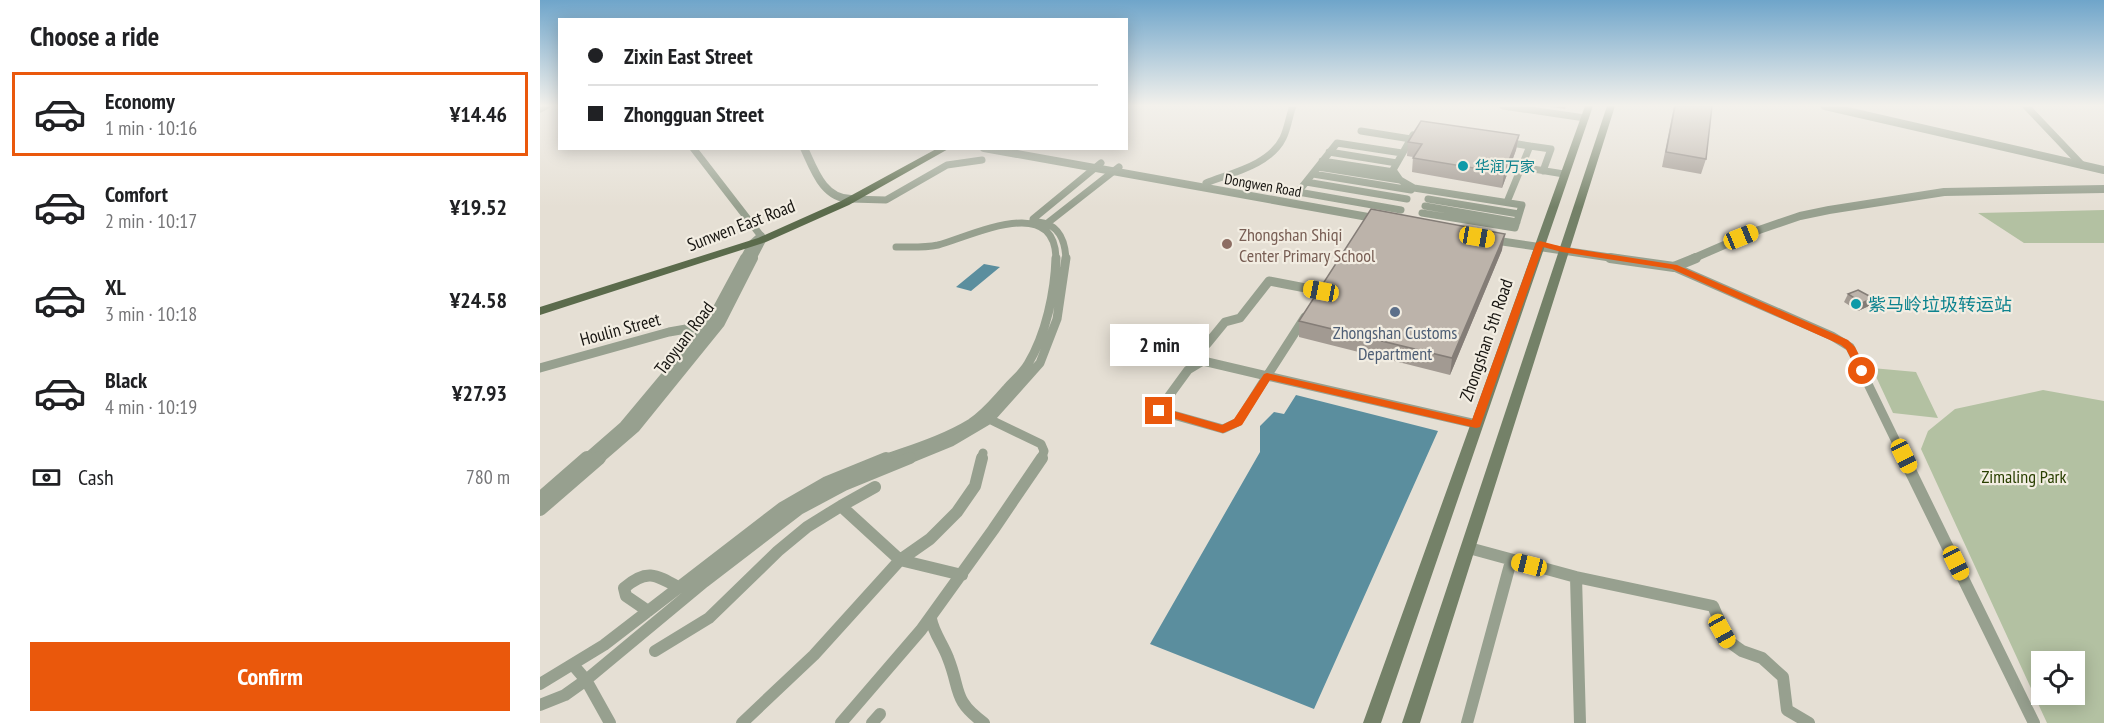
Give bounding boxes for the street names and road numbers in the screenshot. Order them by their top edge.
street label: Dongwen Road [1223,169,1303,201]
street label: Sunwen East Road [684,194,798,256]
street label: Zhongshan 5th Road [1454,276,1518,404]
street label: Taoyuan Road [649,297,719,379]
street label: Houlin Street [577,307,663,351]

